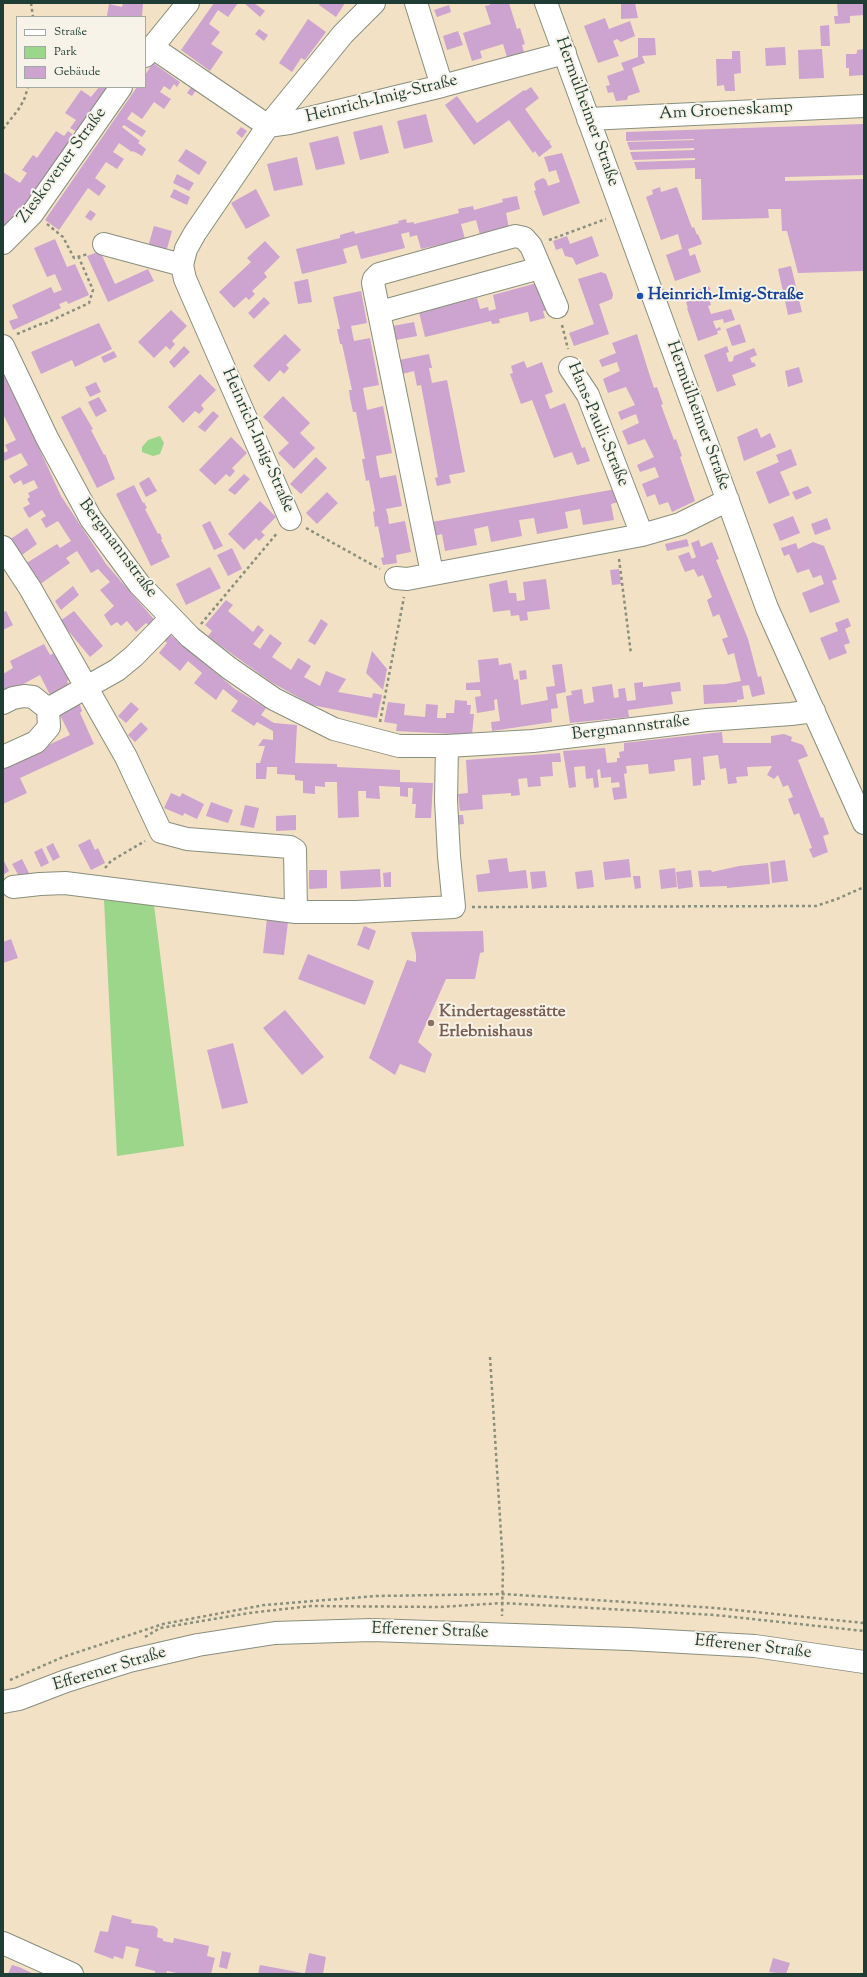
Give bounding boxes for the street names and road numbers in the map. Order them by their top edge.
street label: Hermülheimer Straße [549,34,623,190]
street label: Heinrich-Imig-Straße [304,71,460,129]
street label: Am Groeneskamp [659,98,793,126]
street label: Zieskovener Straße [14,104,112,228]
street label: Hermülheimer Straße [660,338,734,494]
street label: Hans-Pauli-Straße [562,360,632,490]
street label: Heinrich-Imig-Straße [216,366,298,516]
street label: Bergmannstraße [73,495,161,603]
street label: Bergmannstraße [571,712,691,746]
street label: Efferener Straße [371,1620,489,1644]
street label: Efferener Straße [694,1632,812,1664]
street label: Efferener Straße [51,1643,169,1697]

